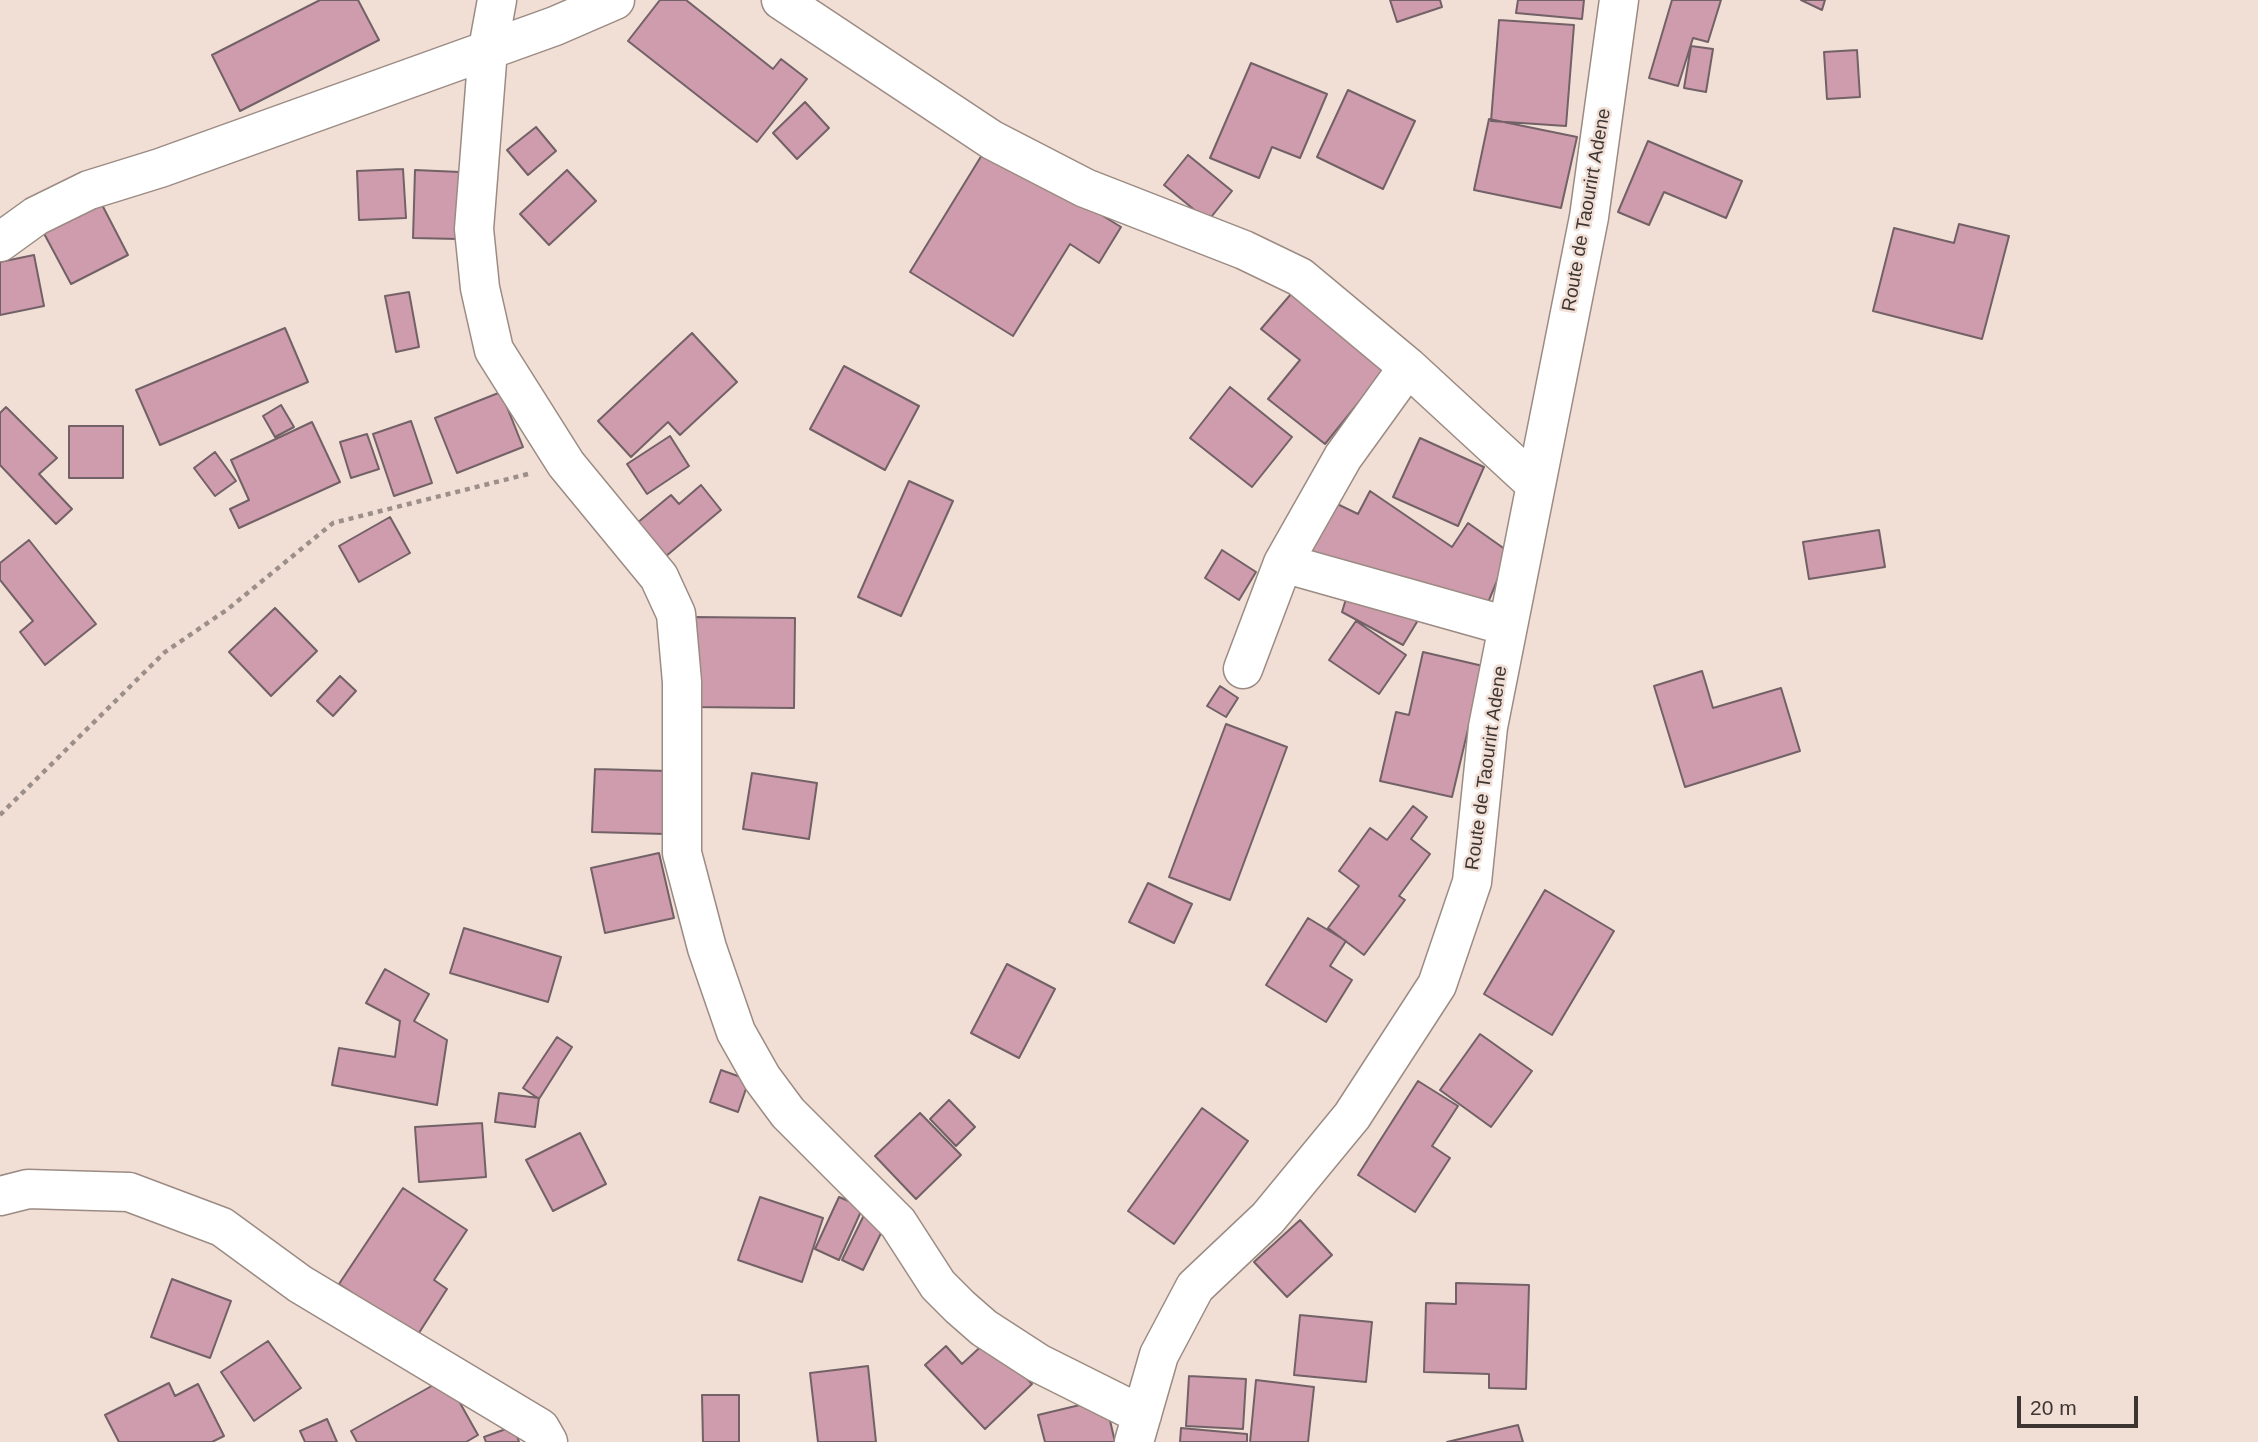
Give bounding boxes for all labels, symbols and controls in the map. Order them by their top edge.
street label: Route de Taourirt Adene [1558,107,1616,313]
street label: Route de Taourirt Adene [1461,664,1513,872]
scale bar [2020,1382,2141,1426]
text: 20 m [2030,1396,2077,1419]

